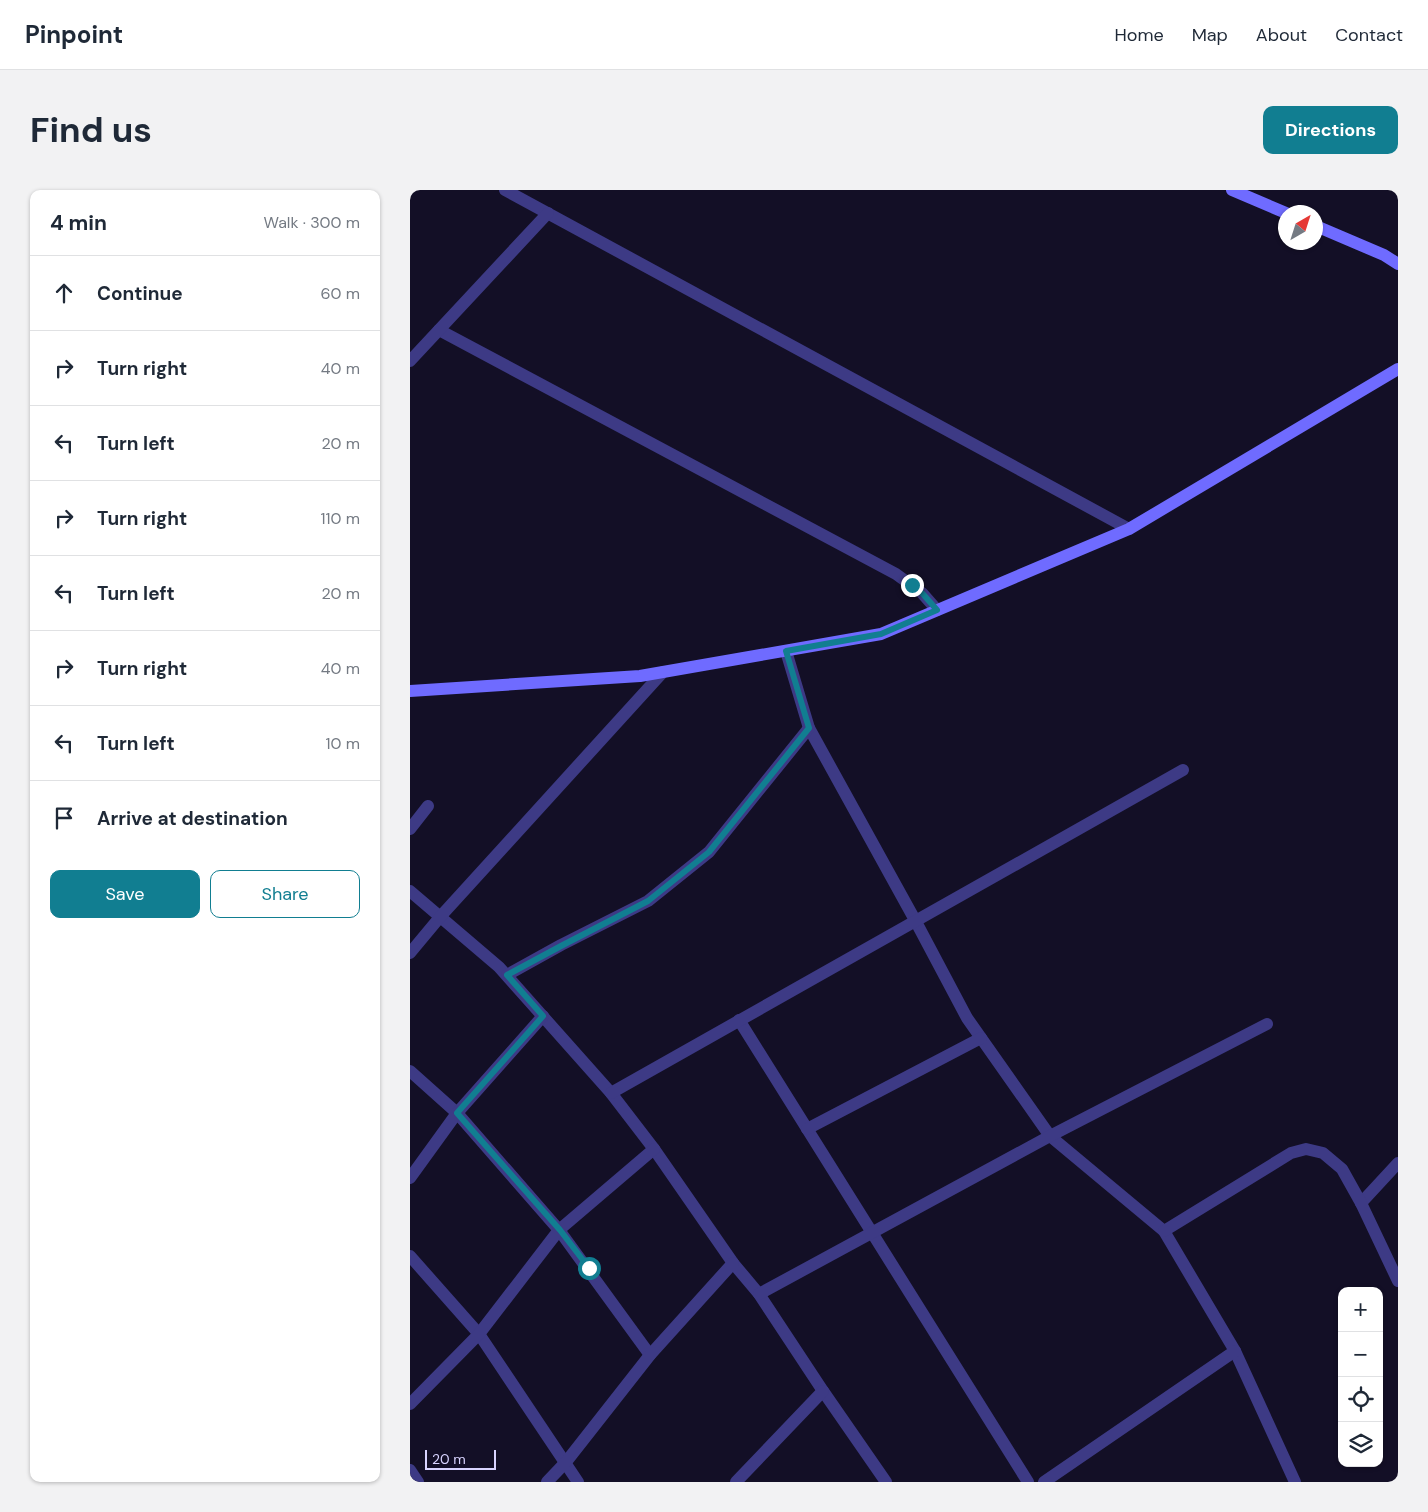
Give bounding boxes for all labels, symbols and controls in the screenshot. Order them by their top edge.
text: Pinpoint [25,19,123,50]
text: Home [1114,23,1164,47]
text: Map [1192,23,1228,47]
text: About [1256,23,1307,47]
text: Contact [1335,23,1403,47]
button: Directions [1263,106,1398,154]
text: Find us [30,107,152,153]
north arrow [1278,205,1323,250]
text: 4 min [50,209,107,237]
text: Walk · 300 m [263,212,360,233]
icon: ahead [50,279,78,307]
text: Continue [97,281,183,306]
text: 60 m [320,283,360,304]
icon: right [50,354,78,382]
text: Turn right [97,356,187,381]
text: 40 m [321,358,360,379]
icon: left [50,429,78,457]
text: Turn left [97,431,175,456]
text: 20 m [321,433,360,454]
icon: right [50,504,78,532]
text: Turn right [97,506,187,531]
text: 110 m [321,508,360,529]
route end [901,574,924,597]
icon: left [50,579,78,607]
text: Turn left [97,581,175,606]
text: 20 m [321,583,360,604]
icon: right [50,654,78,682]
text: Turn right [97,656,187,681]
text: 40 m [321,658,360,679]
icon: left [50,729,78,757]
text: Turn left [97,731,175,756]
text: 10 m [326,733,360,754]
icon: arrive [50,804,78,832]
text: Arrive at destination [97,806,288,831]
button: Save [50,870,200,918]
button: Share [210,870,360,918]
route start [578,1257,601,1280]
map controls [1338,1287,1383,1467]
button: + [1338,1287,1383,1332]
button: − [1338,1332,1383,1377]
button: locate [1338,1377,1383,1422]
button: layers [1338,1422,1383,1467]
scale bar [425,1447,496,1470]
text: 20 m [432,1450,466,1468]

